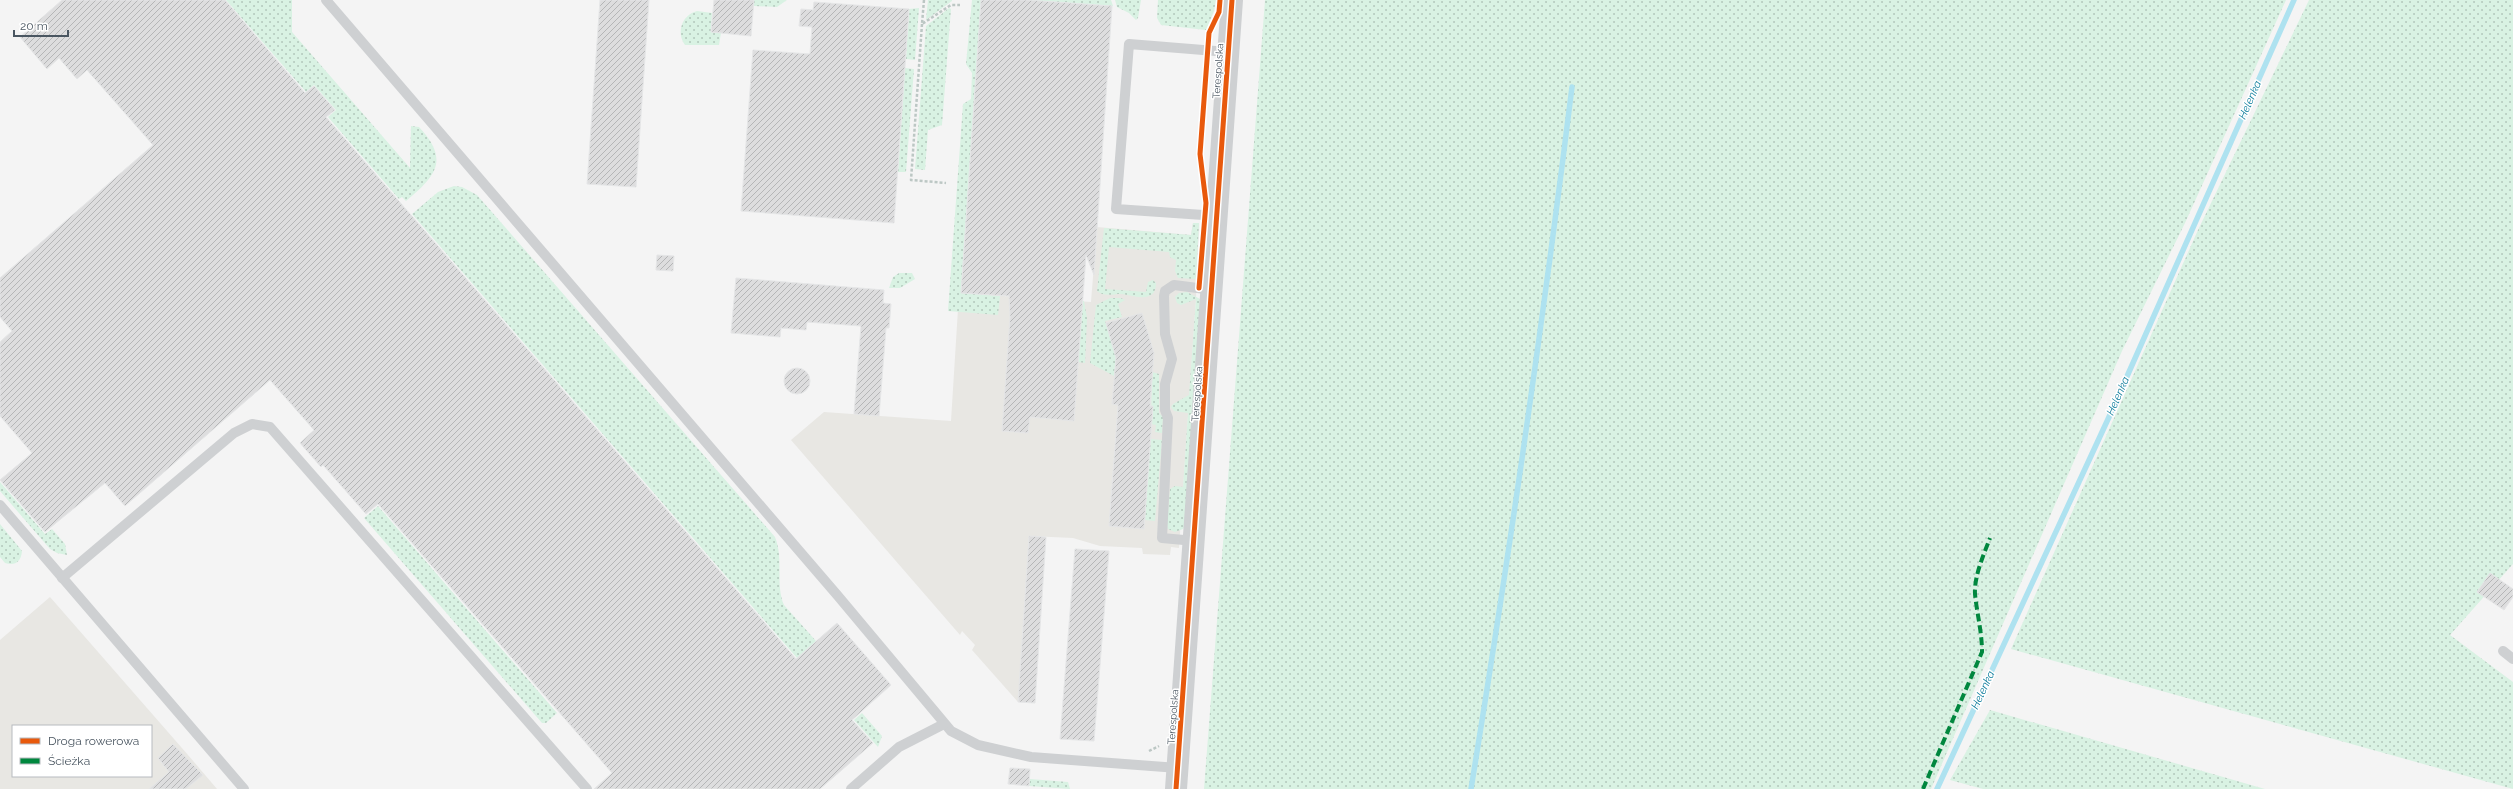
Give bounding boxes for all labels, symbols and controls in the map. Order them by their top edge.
scale bar [14,12,68,38]
text: 20 m [20,19,48,33]
street label: Terespolska [1211,43,1225,99]
water label: Helenka [2236,78,2264,121]
street label: Terespolska [1190,366,1204,422]
water label: Helenka [2104,374,2132,417]
water label: Helenka [1968,668,1998,711]
street label: Terespolska [1166,689,1180,745]
legend [12,725,152,777]
text: Droga rowerowa [48,734,139,748]
text: Ścieżka [48,754,90,768]

